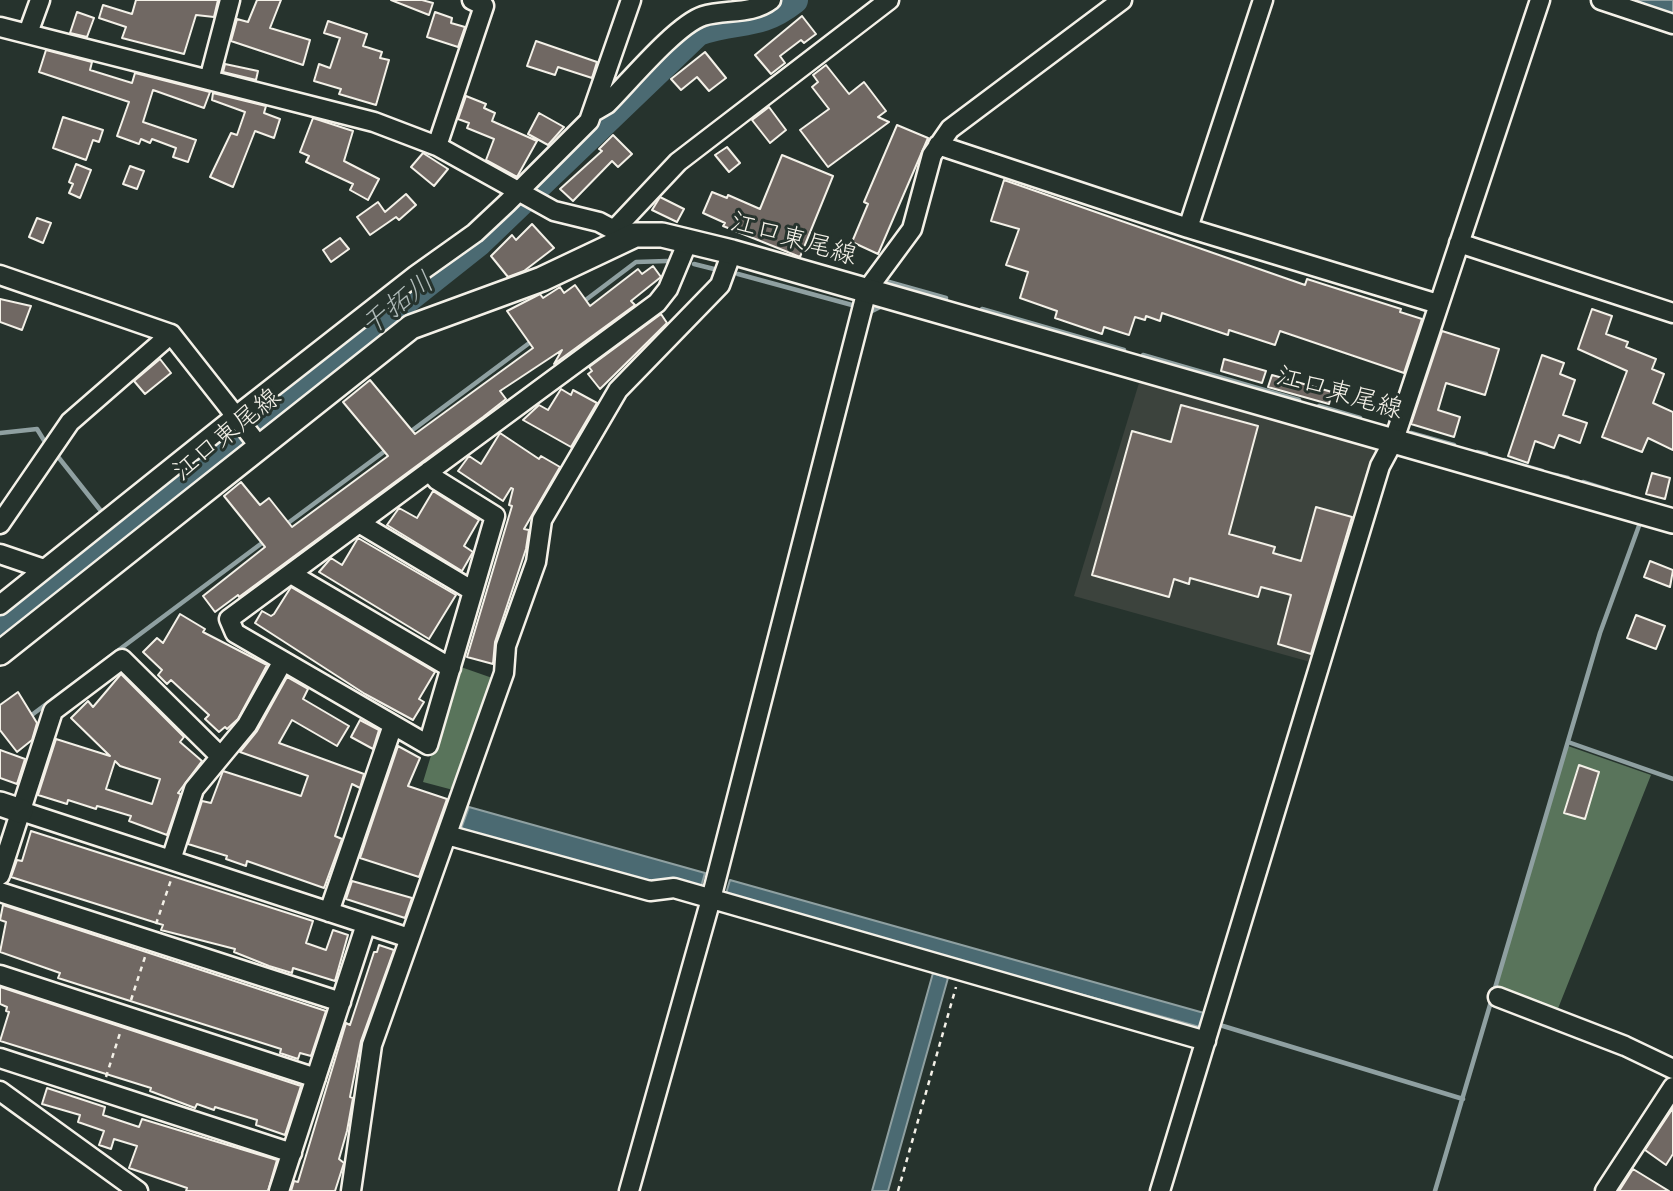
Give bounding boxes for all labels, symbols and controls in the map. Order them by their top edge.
street label: 江口東尾線 [726,208,860,274]
water label: 干拓川 [356,267,442,345]
street label: 江口東尾線 [1272,362,1406,428]
street label: 江口東尾線 [168,383,288,489]

